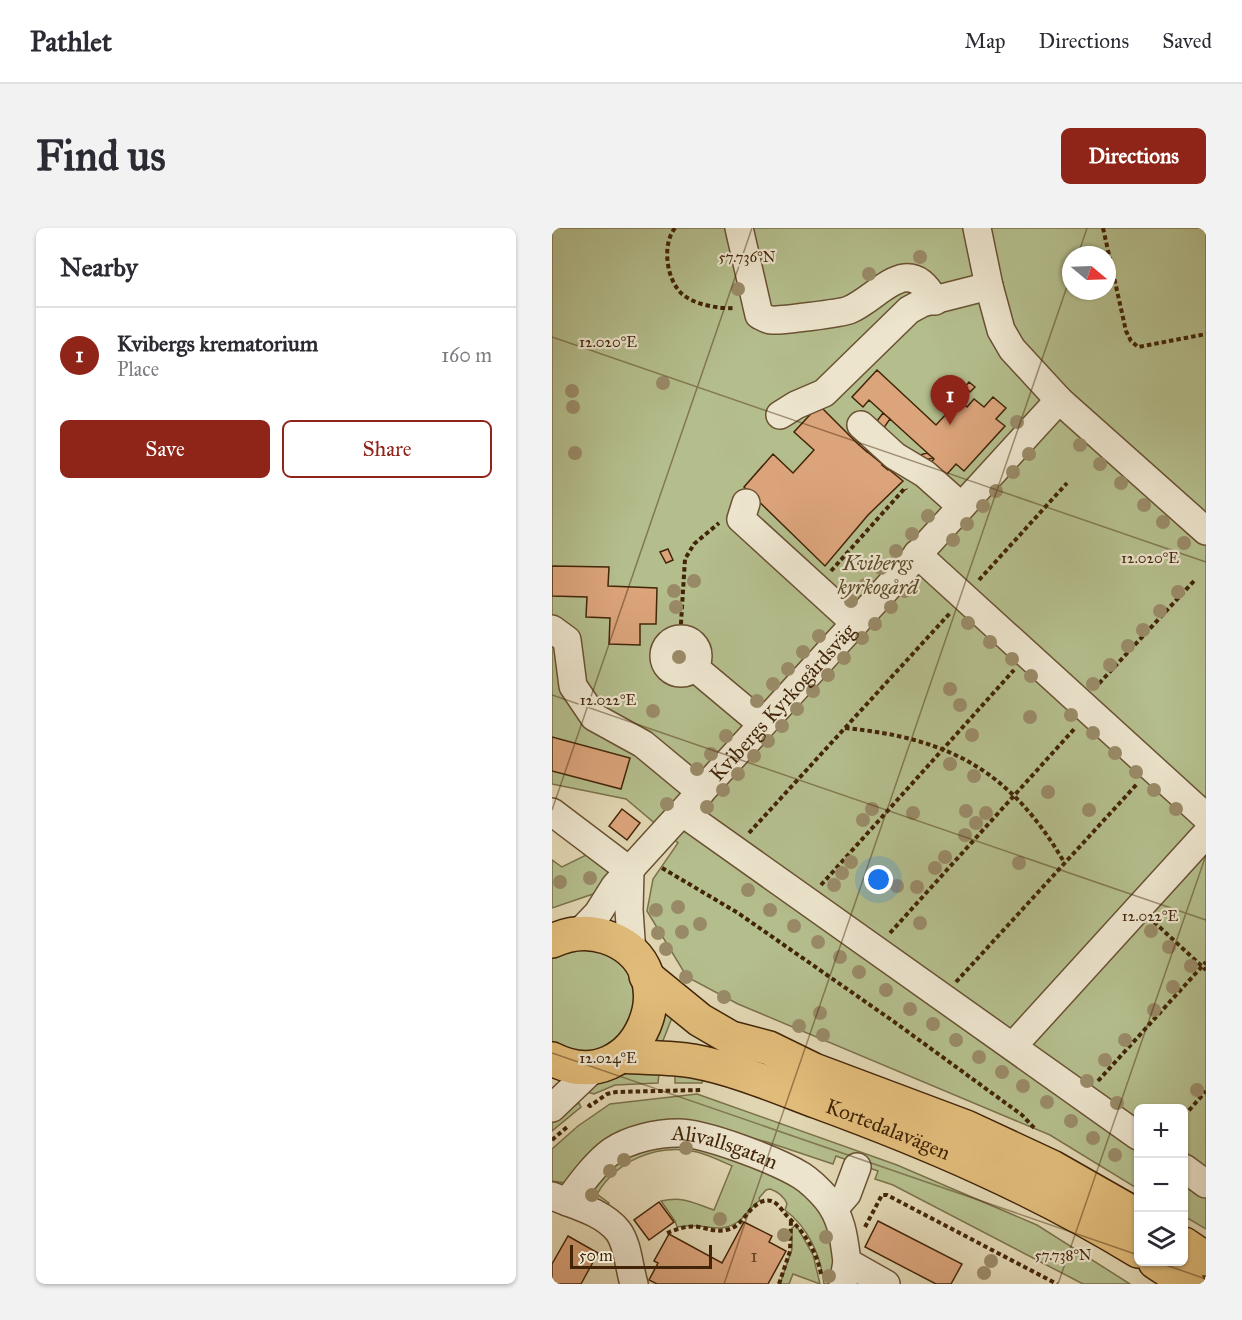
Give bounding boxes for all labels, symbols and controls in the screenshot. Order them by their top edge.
text: Pathlet [30,24,112,59]
text: Map [965,28,1006,54]
text: Directions [1039,28,1129,54]
text: Saved [1162,28,1212,54]
button: Directions [1061,128,1206,184]
text: Find us [36,130,166,182]
north arrow [1062,246,1116,300]
text: 57.736°N [719,248,776,266]
text: Nearby [60,251,138,283]
text: Kvibergs krematorium [117,330,318,357]
text: 12.020°E [579,333,637,351]
text: 1 [76,343,83,367]
text: 160 m [441,343,492,367]
text: Place [117,357,159,381]
pin: 1 [930,376,970,425]
button: Save [60,420,270,478]
button: Share [282,420,492,478]
text: 12.020°E [1121,549,1179,567]
park label: Kvibergs kyrkogård [837,550,920,600]
street label: Kvibergs Kyrkogårdsväg [704,618,861,787]
text: 12.022°E [580,691,636,709]
your location [864,865,893,894]
text: 12.022°E [1122,907,1178,925]
text: 12.024°E [579,1049,637,1067]
street label: Kortedalavägen [822,1093,954,1166]
map controls [1134,1104,1188,1266]
button: + [1134,1104,1188,1158]
street label: Alivallsgatan [670,1120,782,1175]
button: − [1134,1158,1188,1212]
button: layers [1134,1212,1188,1266]
scale bar [570,1242,712,1270]
house number: 1 [750,1245,758,1267]
text: 50 m [579,1246,613,1265]
text: 57.738°N [1034,1246,1092,1264]

